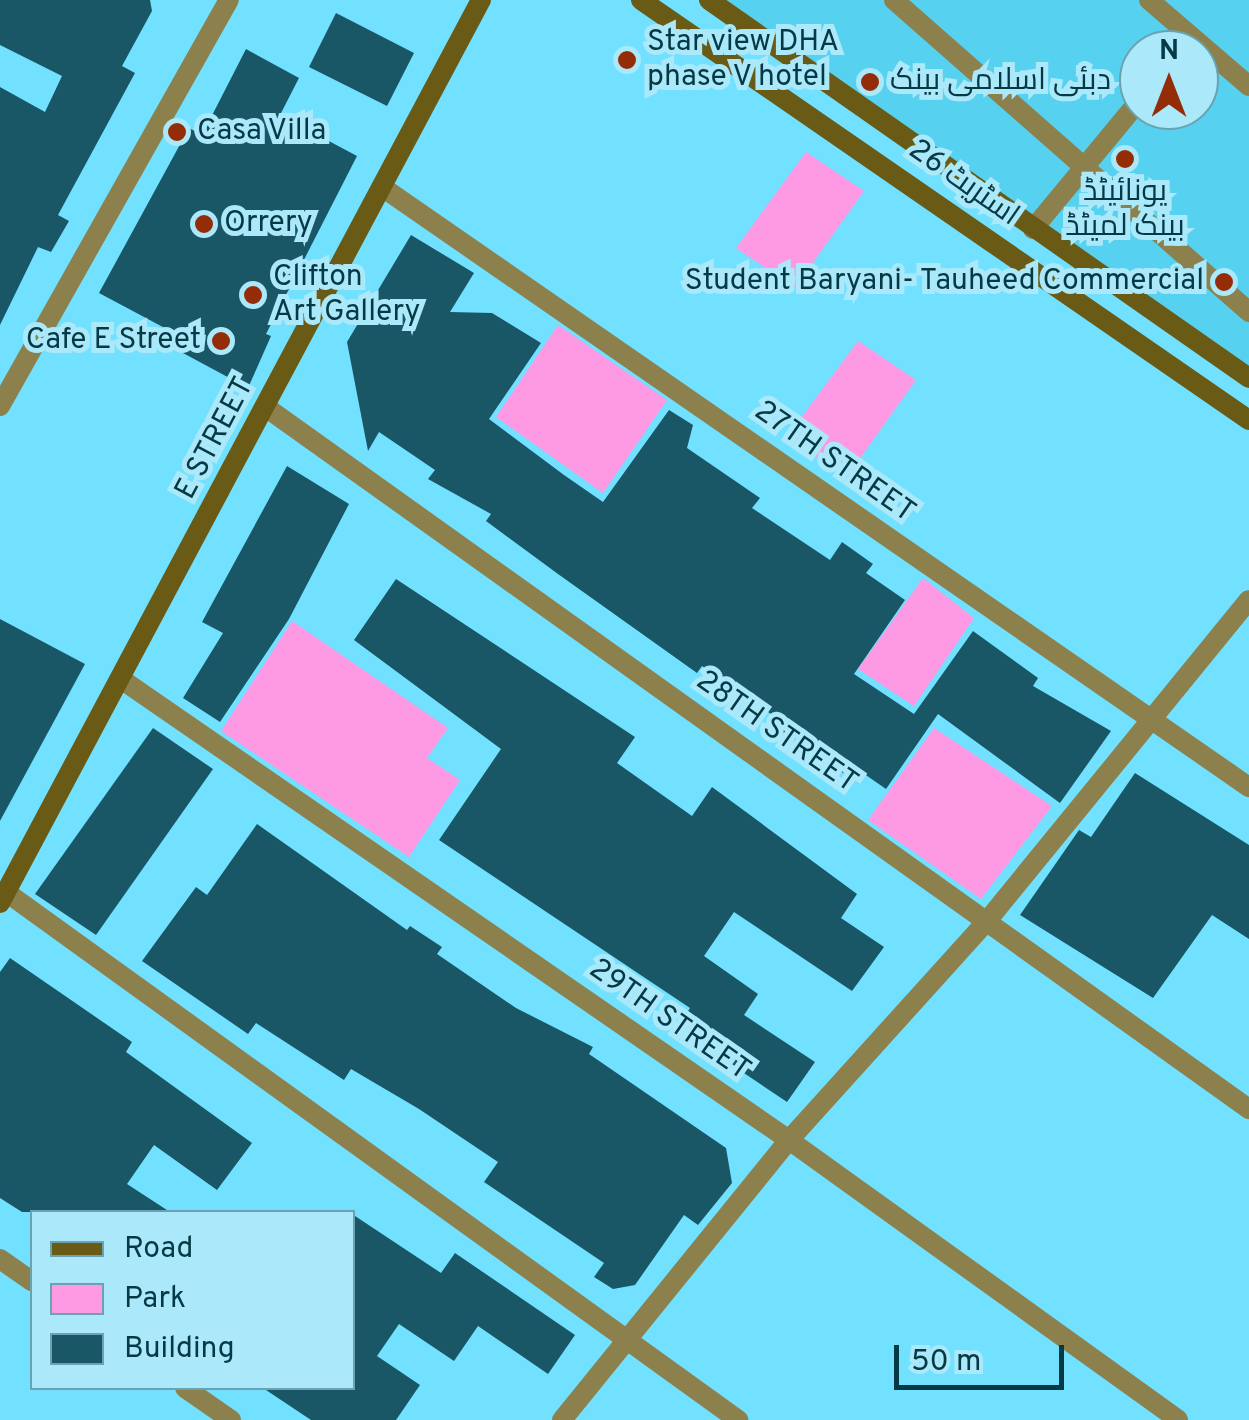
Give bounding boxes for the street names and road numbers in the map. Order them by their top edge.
street label: اسٹریٹ 26 [901,133,1025,235]
street label: E STREET [169,372,263,506]
street label: 27TH STREET [747,394,921,532]
street label: 28TH STREET [688,664,864,802]
street label: 29TH STREET [581,952,757,1090]

